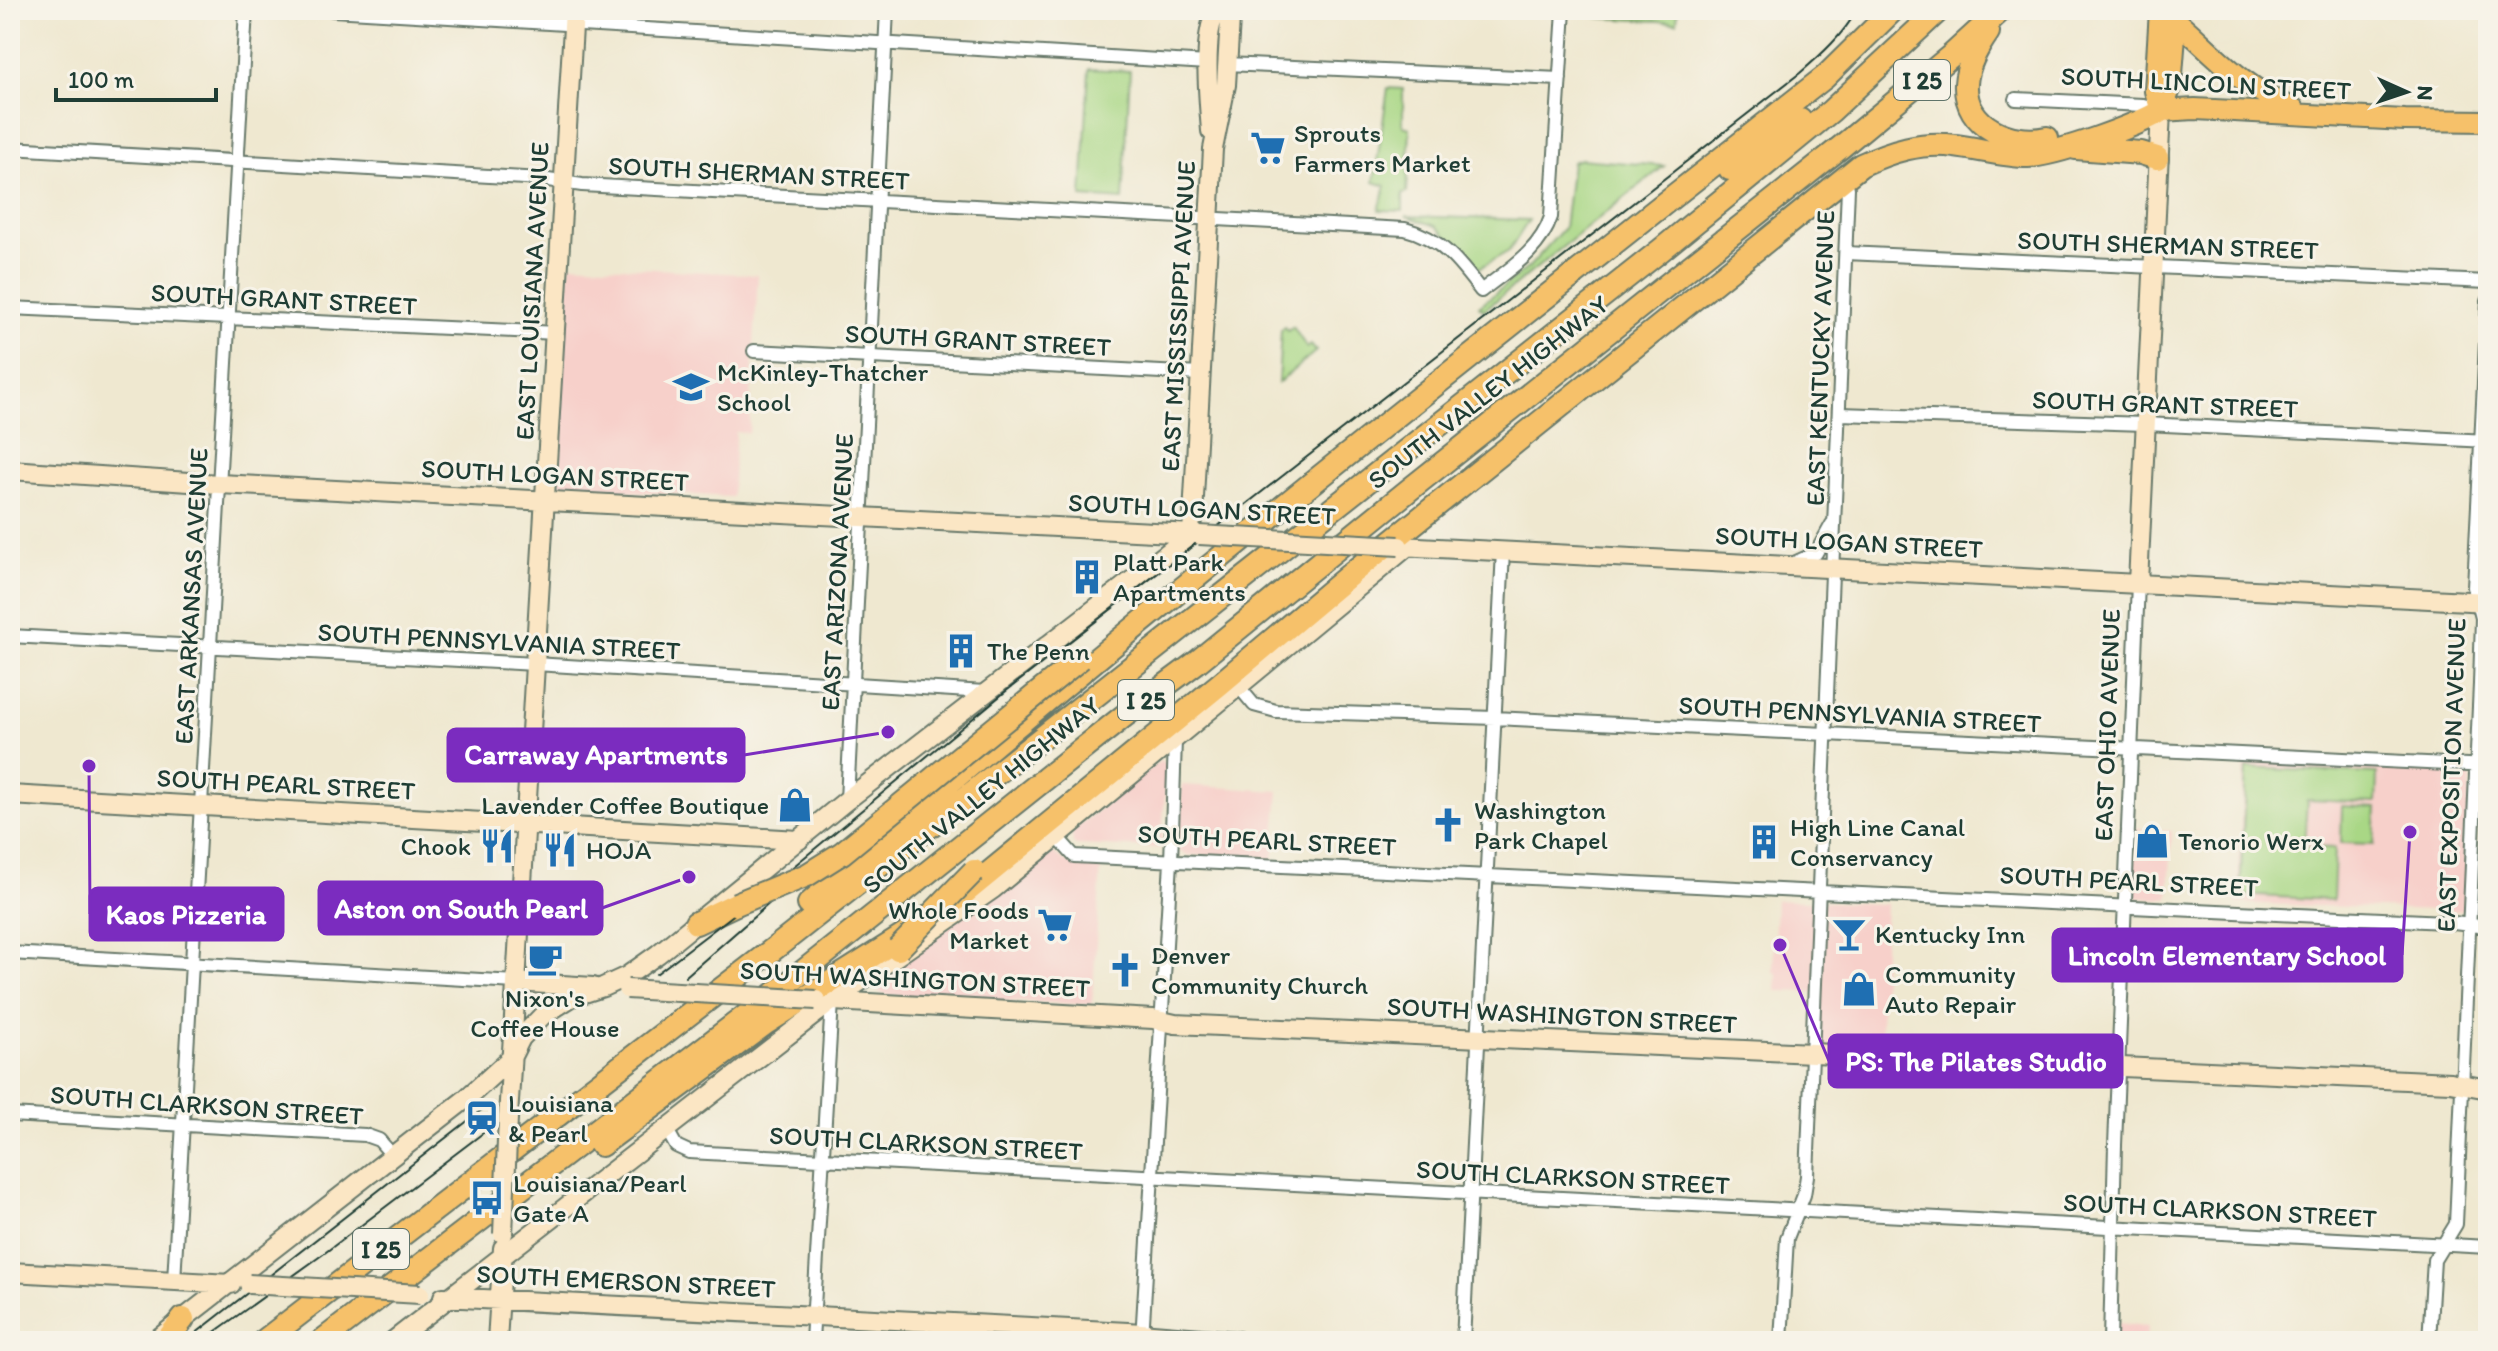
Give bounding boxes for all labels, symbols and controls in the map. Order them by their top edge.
scale bar [56,52,216,102]
north arrow [2366,52,2446,132]
street label: SOUTH LINCOLN STREET [2060,59,2352,107]
road number: I 25 [1894,60,1950,100]
text: 100 m [68,65,134,94]
text: N [2412,85,2439,101]
place label: Sprouts Farmers Market [1294,117,1471,179]
supermarket icon: Sprouts Farmers Market [1249,129,1287,167]
street label: EAST LOUISIANA AVENUE [508,141,556,441]
street label: SOUTH SHERMAN STREET [608,149,911,197]
street label: EAST MISSISSIPPI AVENUE [1154,160,1202,472]
street label: EAST KENTUCKY AVENUE [1799,209,1841,507]
street label: SOUTH SHERMAN STREET [2017,224,2320,266]
street label: SOUTH GRANT STREET [150,276,418,322]
street label: SOUTH VALLEY HIGHWAY [1361,288,1615,496]
street label: SOUTH GRANT STREET [844,317,1112,363]
place label: McKinley-Thatcher School [717,356,929,418]
school or university icon: McKinley-Thatcher School [672,368,710,406]
street label: SOUTH GRANT STREET [2031,383,2299,425]
street label: EAST ARIZONA AVENUE [814,433,860,711]
street label: EAST ARKANSAS AVENUE [167,447,215,745]
street label: SOUTH LOGAN STREET [420,452,690,498]
street label: SOUTH LOGAN STREET [1067,486,1337,532]
street label: SOUTH LOGAN STREET [1714,519,1984,565]
place label: Platt Park Apartments [1113,546,1246,608]
building icon: Platt Park Apartments [1068,558,1106,596]
street label: EAST OHIO AVENUE [2087,608,2127,842]
street label: SOUTH PENNSYLVANIA STREET [317,616,681,666]
street label: EAST EXPOSITION AVENUE [2430,617,2472,933]
building icon: The Penn [942,632,980,670]
place label: The Penn [987,635,1090,667]
road number: I 25 [1118,680,1174,720]
street label: SOUTH VALLEY HIGHWAY [856,689,1107,901]
street label: SOUTH PENNSYLVANIA STREET [1678,689,2042,739]
callout: Carraway Apartments [448,729,744,781]
text: Carraway Apartments [464,737,728,771]
street label: SOUTH PEARL STREET [156,761,416,807]
shop icon: Lavender Coffee Boutique [776,786,814,824]
place label: Lavender Coffee Boutique [481,789,769,821]
place label: Washington Park Chapel [1474,794,1608,856]
church icon: Washington Park Chapel [1429,806,1467,844]
place label: High Line Canal Conservancy [1790,811,1965,873]
street label: SOUTH PEARL STREET [1137,817,1397,863]
shop icon: Tenorio Werx [2133,822,2171,860]
building icon: High Line Canal Conservancy [1745,823,1783,861]
place label: Tenorio Werx [2178,825,2324,857]
restaurant icon: Chook [478,827,516,865]
place label: Chook [401,830,471,862]
restaurant icon: HOJA [541,831,579,869]
place label: HOJA [586,834,652,866]
street label: SOUTH PEARL STREET [1999,858,2259,904]
callout: Aston on South Pearl [319,882,602,934]
callout: Kaos Pizzeria [90,888,283,940]
text: Aston on South Pearl [333,891,588,925]
place label: Whole Foods Market [888,894,1029,956]
text: Kaos Pizzeria [106,897,267,931]
supermarket icon: Whole Foods Market [1036,906,1074,944]
bar icon: Kentucky Inn [1830,915,1868,953]
place label: Kentucky Inn [1875,918,2026,950]
callout: Lincoln Elementary School [2053,929,2402,981]
text: Lincoln Elementary School [2068,938,2386,972]
place label: Denver Community Church [1151,939,1368,1001]
cafe icon: Nixon's Coffee House [526,940,564,978]
church icon: Denver Community Church [1106,951,1144,989]
street label: SOUTH WASHINGTON STREET [739,954,1091,1004]
place label: Community Auto Repair [1885,958,2017,1020]
shop icon: Community Auto Repair [1840,970,1878,1008]
place label: Nixon's Coffee House [470,982,620,1044]
street label: SOUTH WASHINGTON STREET [1386,990,1738,1040]
callout: PS: The Pilates Studio [1829,1035,2122,1087]
text: PS: The Pilates Studio [1845,1044,2107,1078]
street label: SOUTH CLARKSON STREET [49,1078,365,1132]
place label: Louisiana & Pearl [508,1087,614,1149]
station icon: Louisiana & Pearl [463,1099,501,1137]
street label: SOUTH CLARKSON STREET [768,1119,1084,1167]
street label: SOUTH CLARKSON STREET [1415,1153,1731,1201]
place label: Louisiana/Pearl Gate A [513,1167,687,1229]
bus stop icon: Louisiana/Pearl Gate A [468,1179,506,1217]
street label: SOUTH CLARKSON STREET [2062,1186,2378,1234]
road number: I 25 [353,1229,409,1269]
street label: SOUTH EMERSON STREET [476,1257,777,1305]

